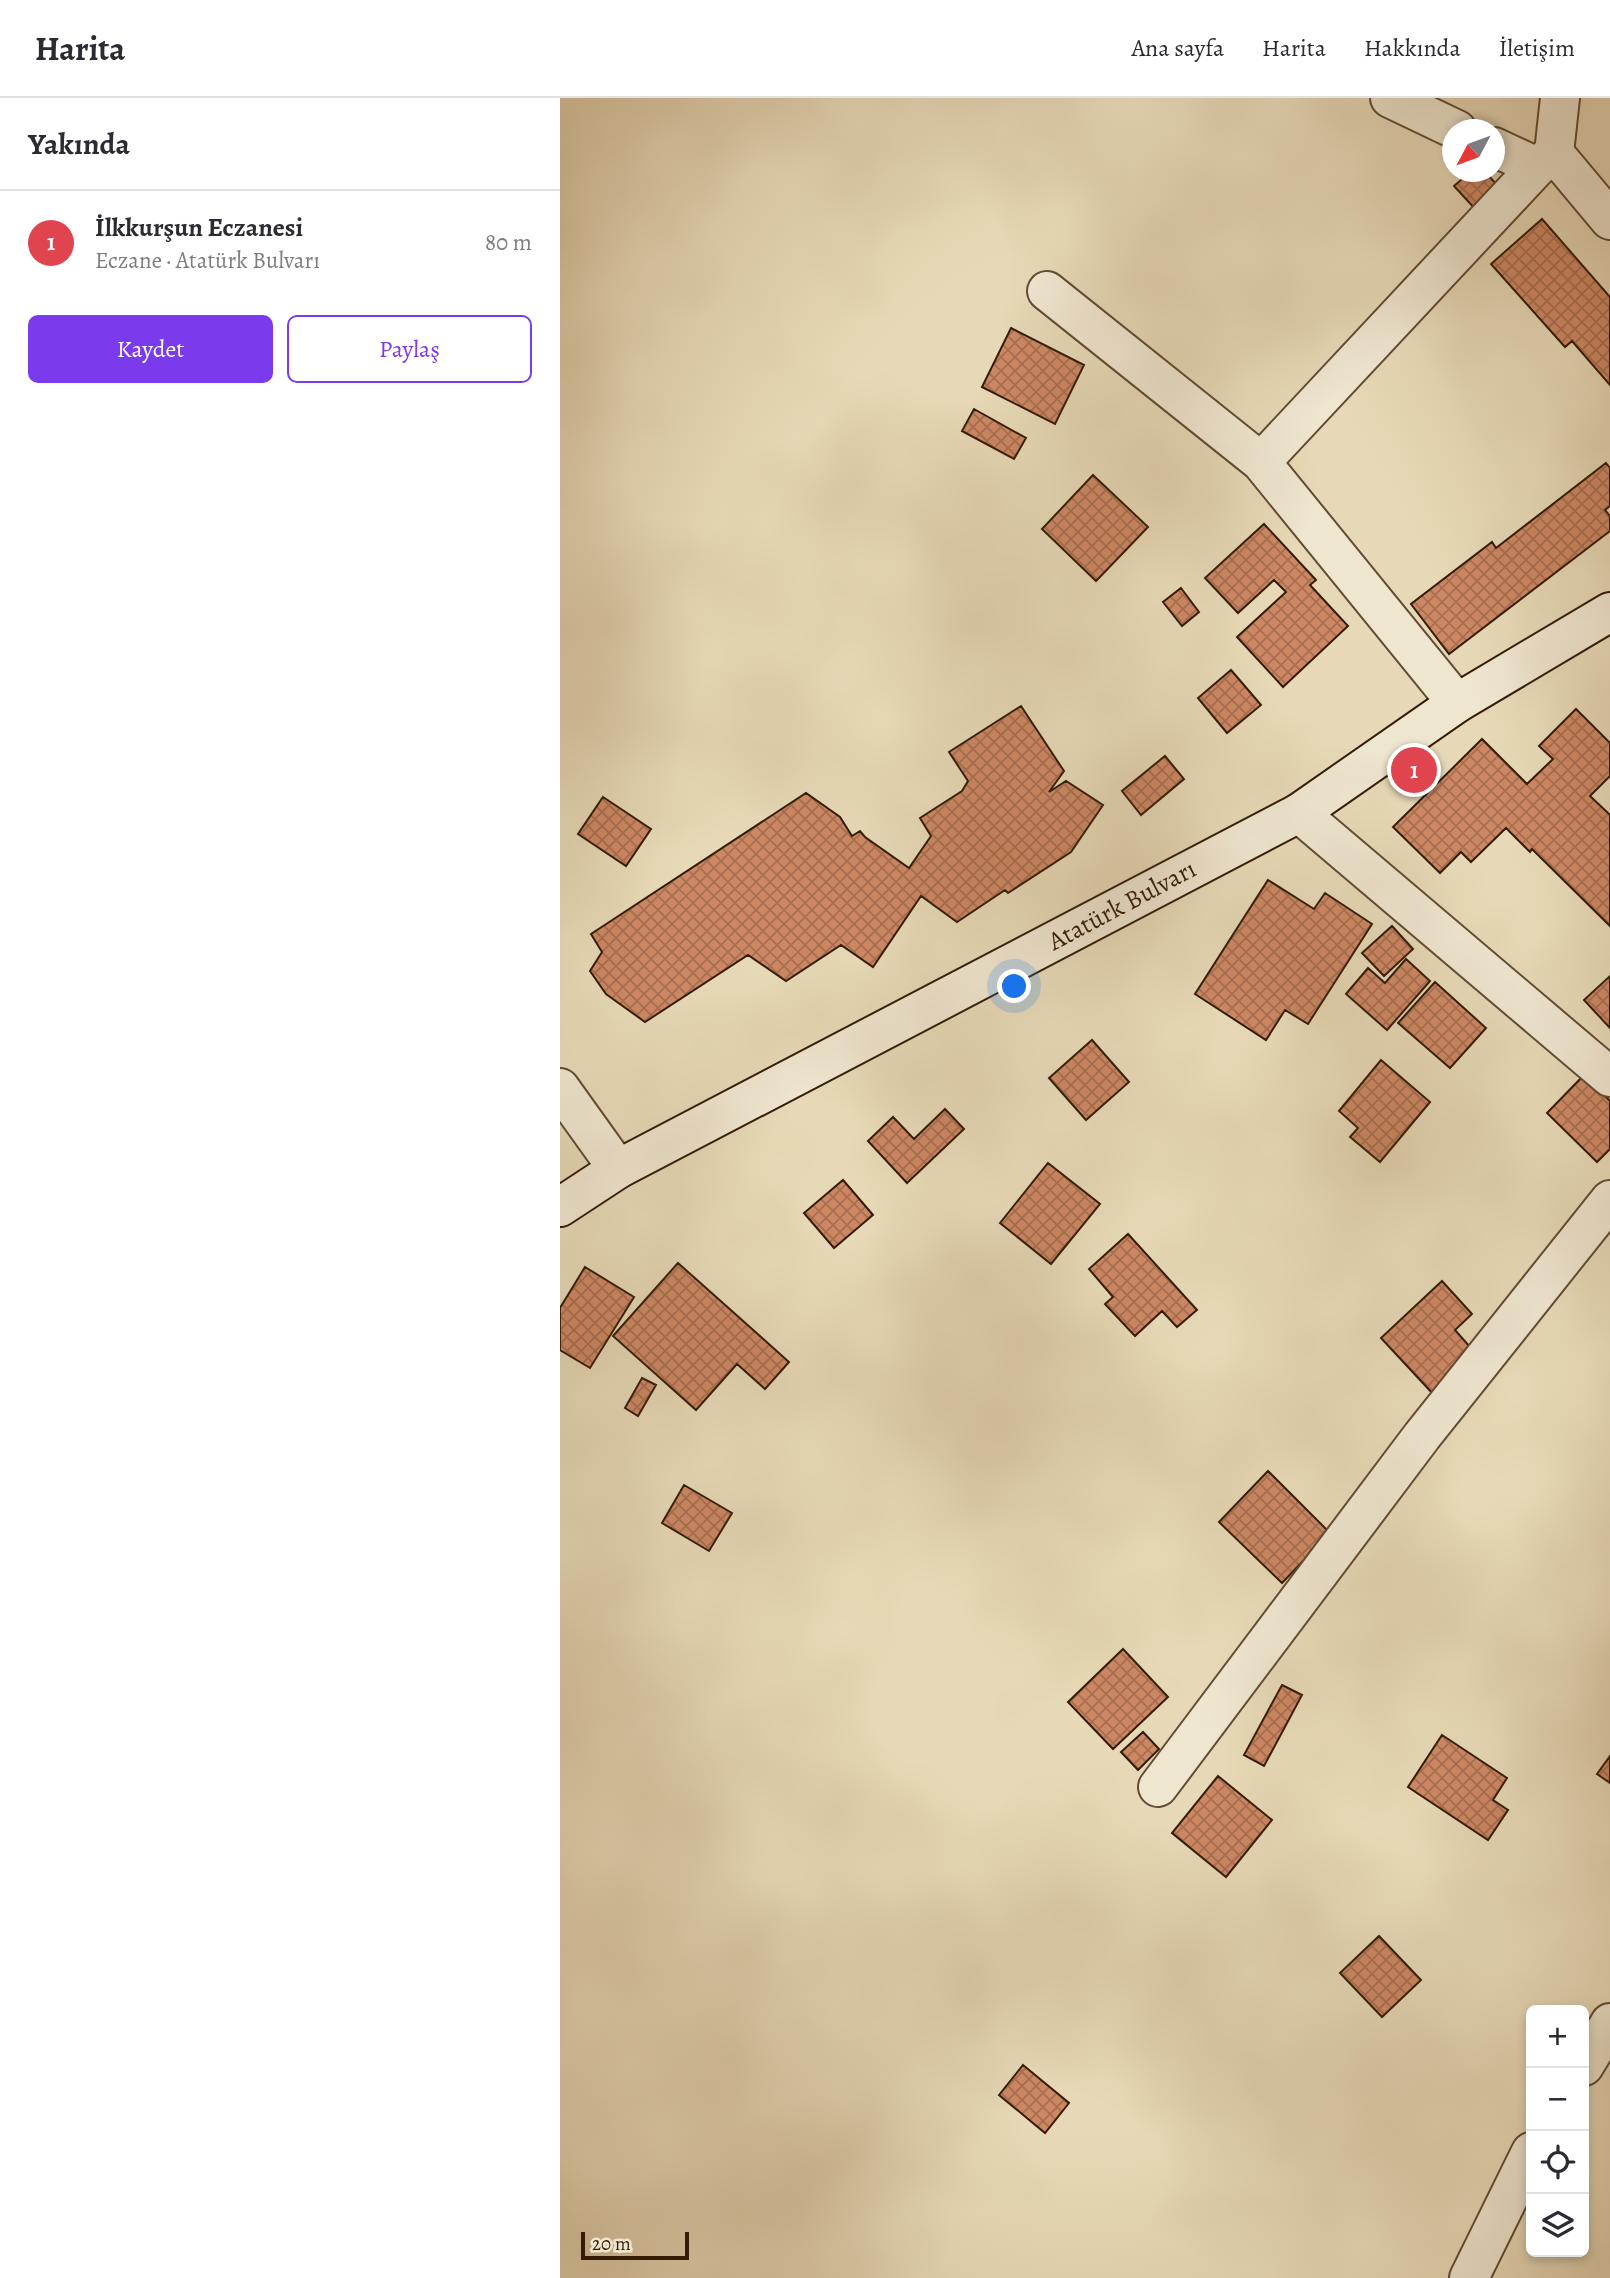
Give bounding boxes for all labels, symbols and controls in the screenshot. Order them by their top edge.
text: Harita [35,26,125,71]
text: Ana sayfa [1132,32,1224,64]
text: Harita [1262,32,1326,64]
text: Hakkında [1364,32,1461,64]
text: İletişim [1499,32,1575,64]
north arrow [1442,119,1505,182]
text: Yakında [28,124,130,164]
text: İlkkurşun Eczanesi [95,210,303,245]
text: 1 [47,227,55,258]
text: 80 m [485,227,532,258]
text: Eczane · Atatürk Bulvarı [95,245,320,276]
button: Kaydet [28,315,273,383]
button: Paylaş [287,315,532,383]
pin: 1 [1391,744,1437,796]
street label: Atatürk Bulvarı [1041,851,1202,959]
your location [997,969,1031,1003]
map controls [1526,2005,1589,2257]
button: + [1526,2005,1589,2068]
button: − [1526,2068,1589,2131]
button: locate [1526,2131,1589,2194]
button: layers [1526,2194,1589,2257]
scale bar [581,2229,690,2261]
text: 20 m [592,2231,631,2257]

